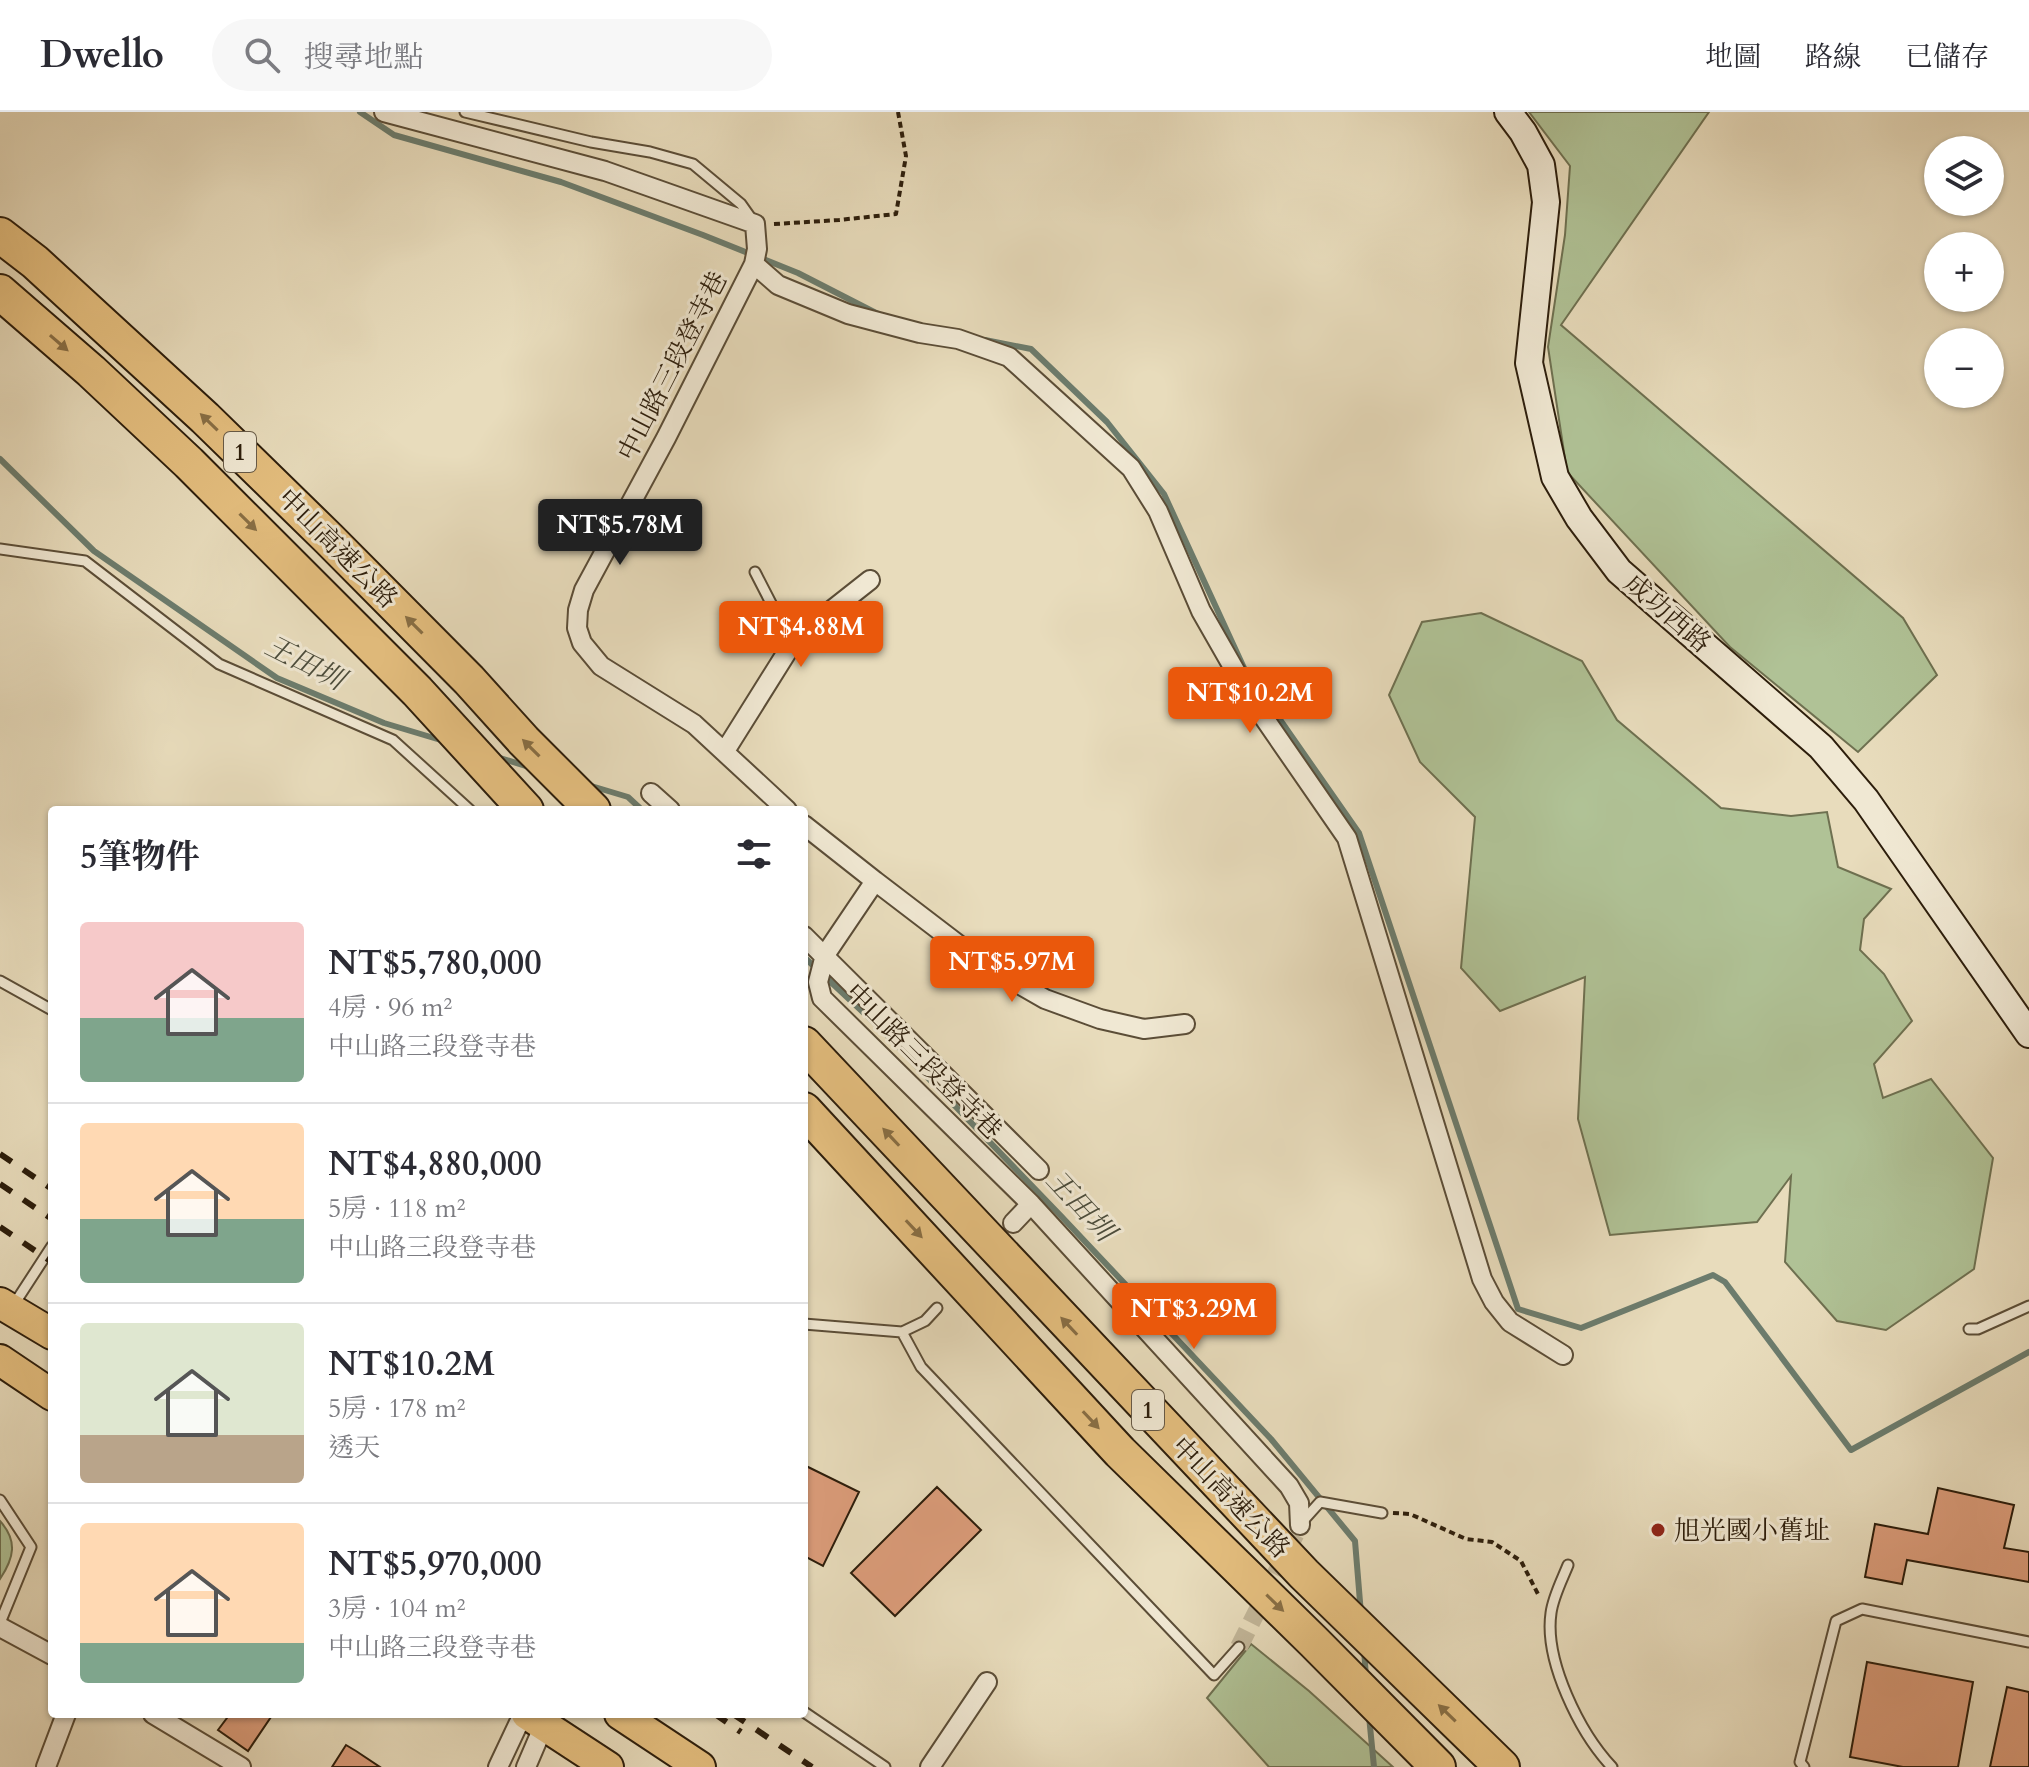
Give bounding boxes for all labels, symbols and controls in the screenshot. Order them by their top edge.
search box [212,19,772,91]
text: Dwello [40,29,164,81]
icon: search [240,33,284,77]
text: 搜尋地點 [304,37,424,78]
text: 地圖 [1705,38,1761,76]
text: 路線 [1805,38,1861,76]
text: 已儲存 [1905,38,1989,76]
map controls [1924,136,2004,408]
button: layers [1924,136,2004,216]
button: + [1924,232,2004,312]
street label: 中山路三段登寺巷 [610,266,735,467]
button: − [1924,328,2004,408]
one-way arrow [48,334,68,351]
one-way arrow [200,413,219,431]
road number: 1 [224,432,256,472]
street label: 中山高速公路 [270,481,405,616]
pin: NT$5.78M [537,499,703,567]
text: NT$5.78M [556,507,684,542]
one-way arrow [238,512,256,531]
street label: 成功西路 [1617,566,1718,661]
pin: NT$4.88M [718,601,884,669]
text: NT$4.88M [737,609,865,644]
one-way arrow [405,616,424,634]
water label: 王田圳 [258,627,354,701]
pin: NT$10.2M [1167,667,1333,735]
text: NT$10.2M [1186,675,1314,710]
one-way arrow [522,739,541,758]
icon: filters [732,832,776,876]
text: 5筆物件 [80,834,199,880]
pin: NT$5.97M [929,936,1095,1004]
text: NT$5,780,000 [328,940,542,986]
text: NT$5.97M [948,944,1076,979]
icon: home [144,954,240,1050]
street label: 中山路三段登寺巷 [838,975,1010,1147]
text: 4房 · 96 m² [328,990,452,1025]
text: 中山路三段登寺巷 [328,1029,536,1064]
one-way arrow [883,1128,901,1147]
text: NT$4,880,000 [328,1141,542,1187]
icon: home [144,1155,240,1251]
water label: 王田圳 [1038,1162,1126,1252]
text: 5房 · 118 m² [328,1191,466,1226]
one-way arrow [905,1220,923,1239]
text: 中山路三段登寺巷 [328,1230,536,1265]
pin: NT$3.29M [1111,1283,1277,1351]
text: NT$3.29M [1130,1291,1258,1326]
one-way arrow [1061,1317,1079,1336]
text: NT$10.2M [328,1341,495,1387]
icon: home [144,1355,240,1451]
road number: 1 [1132,1390,1164,1430]
text: 5房 · 178 m² [328,1391,466,1426]
one-way arrow [1081,1410,1099,1429]
street label: 中山高速公路 [1164,1429,1297,1566]
text: 透天 [328,1430,380,1465]
place label: 旭光國小舊址 [1674,1513,1830,1548]
marker: 旭光國小舊址 [1649,1521,1667,1539]
text: NT$5,970,000 [328,1541,542,1587]
icon: home [144,1555,240,1651]
text: 3房 · 104 m² [328,1591,466,1626]
one-way arrow [1265,1594,1284,1612]
text: 中山路三段登寺巷 [328,1630,536,1665]
one-way arrow [1438,1704,1457,1722]

